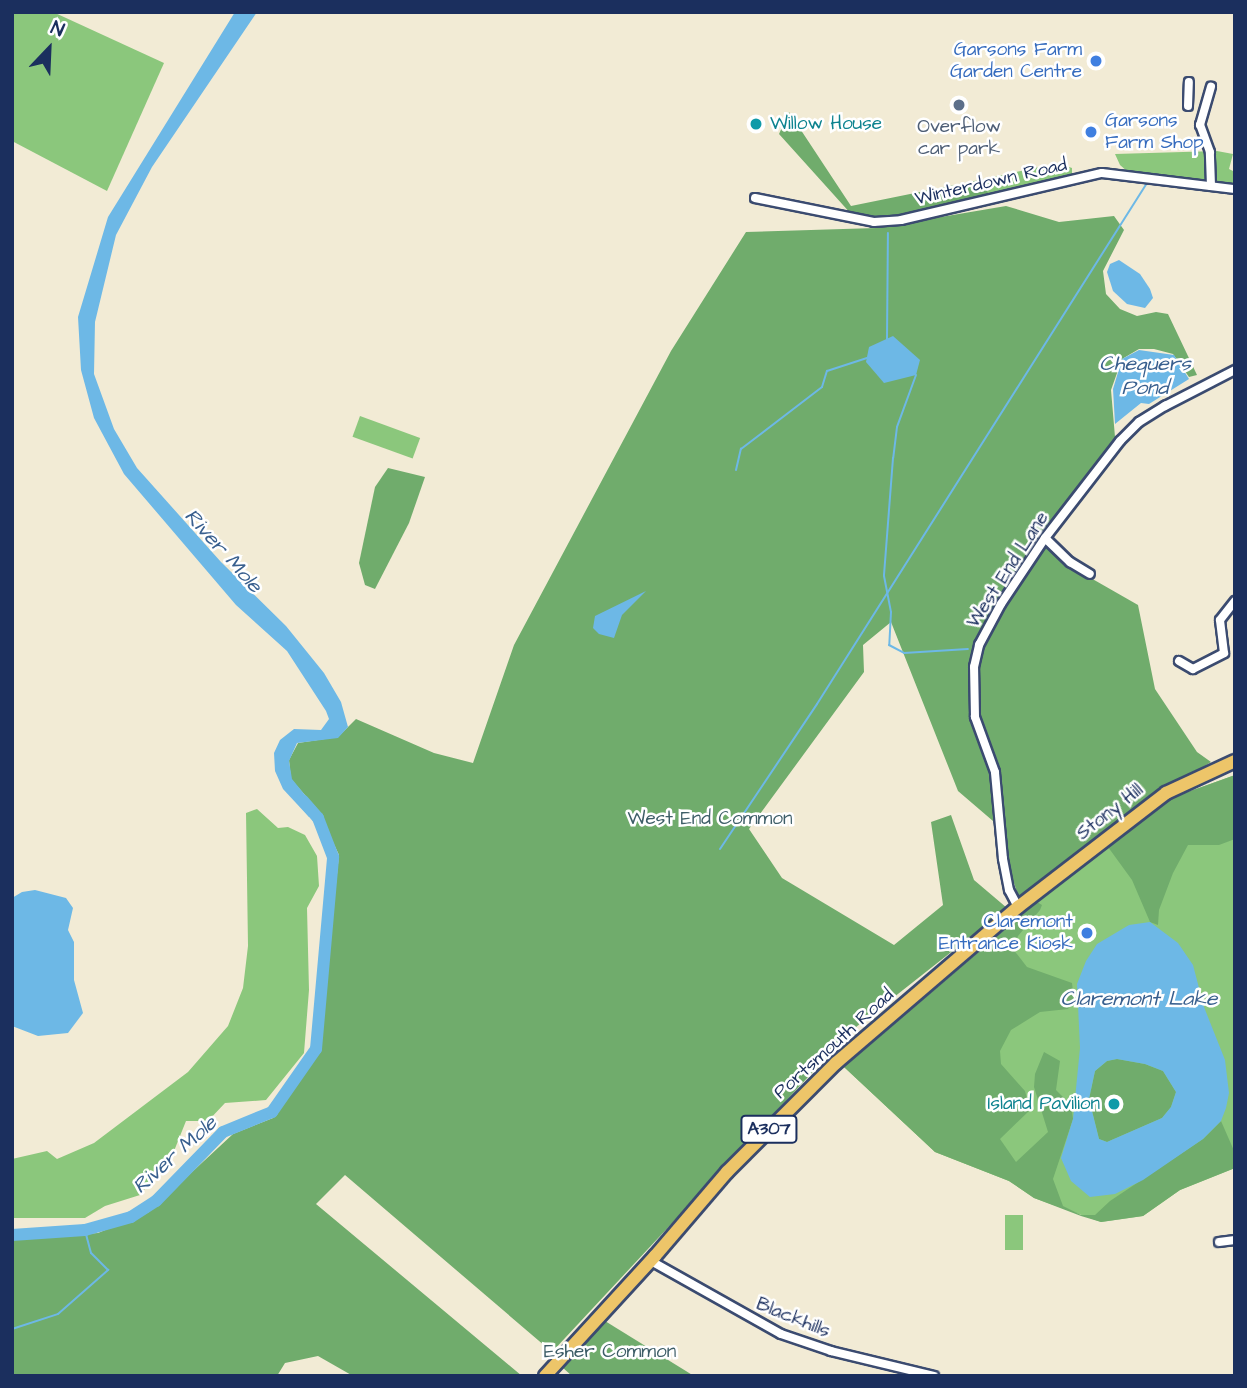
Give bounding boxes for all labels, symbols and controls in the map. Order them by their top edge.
north arrow [14,14,84,84]
text: N [47,14,68,44]
place label: Garsons Farm Garden Centre [950,39,1082,83]
marker: Garsons Farm Garden Centre [1088,53,1104,69]
marker: Overflow car park [951,97,967,113]
place label: Garsons Farm Shop [1105,110,1204,154]
place label: Willow House [770,113,882,135]
marker: Willow House [748,116,764,132]
place label: Overflow car park [917,116,1001,160]
marker: Garsons Farm Shop [1083,124,1099,140]
street label: Winterdown Road [913,153,1069,211]
water label: Chequers Pond [1099,351,1191,401]
water label: River Mole [179,504,267,598]
street label: West End Lane [962,508,1054,632]
street label: Stony Hill [1072,779,1148,845]
park label: West End Common [628,808,792,830]
place label: Claremont Entrance Kiosk [939,911,1073,955]
marker: Claremont Entrance Kiosk [1079,925,1095,941]
street label: Portsmouth Road [769,984,899,1104]
water label: Claremont Lake [1061,986,1217,1012]
place label: Island Pavilion [988,1093,1100,1115]
marker: Island Pavilion [1106,1096,1122,1112]
water label: River Mole [128,1111,222,1199]
road number: A307 [739,1114,799,1144]
street label: Blackhills [753,1293,833,1343]
park label: Esher Common [544,1341,676,1363]

